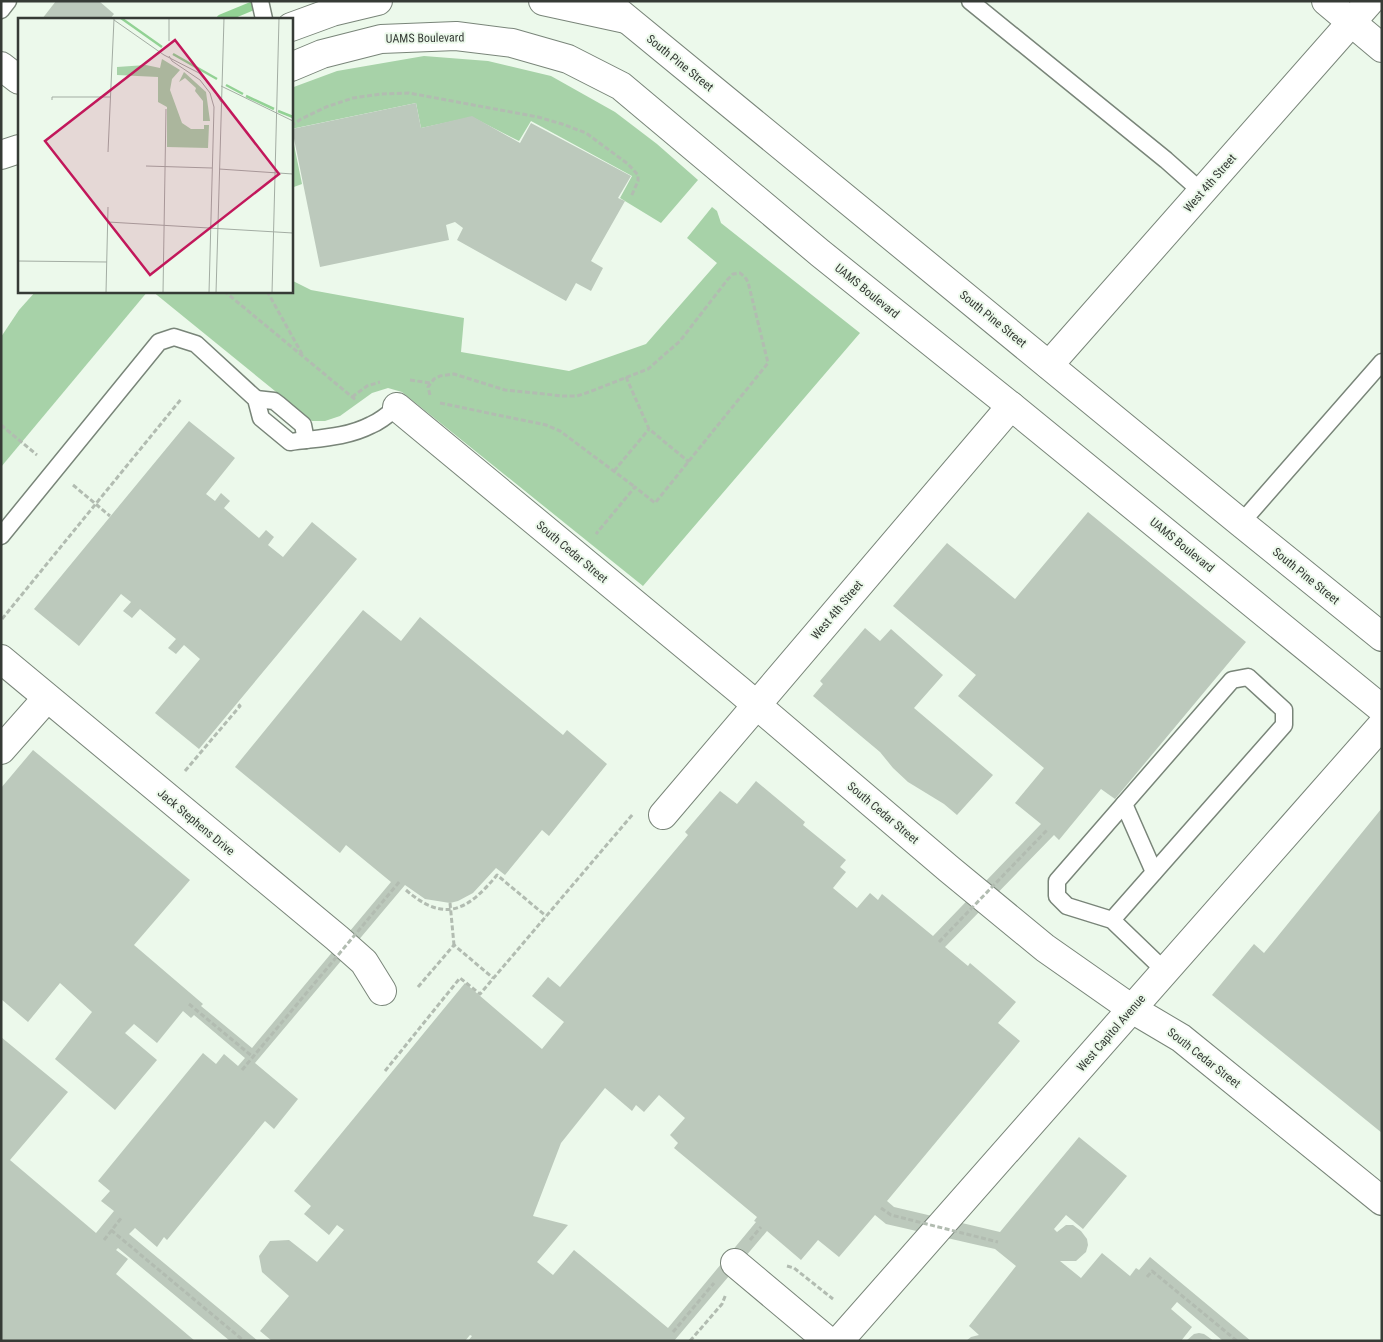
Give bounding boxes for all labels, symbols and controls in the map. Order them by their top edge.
inset map [18,18,292,292]
street label: UAMS Boulevard [386,30,464,46]
street label: South Pine Street [644,32,717,94]
street label: West 4th Street [1181,151,1239,215]
street label: UAMS Boulevard [832,261,902,321]
street label: South Pine Street [957,288,1030,350]
street label: UAMS Boulevard [1147,515,1217,575]
street label: South Cedar Street [533,518,611,586]
street label: South Pine Street [1270,545,1343,607]
street label: West 4th Street [808,577,866,642]
street label: South Cedar Street [844,779,922,847]
street label: Jack Stephens Drive [155,786,238,858]
street label: West Capitol Avenue [1074,991,1148,1074]
street label: South Cedar Street [1165,1025,1244,1091]

